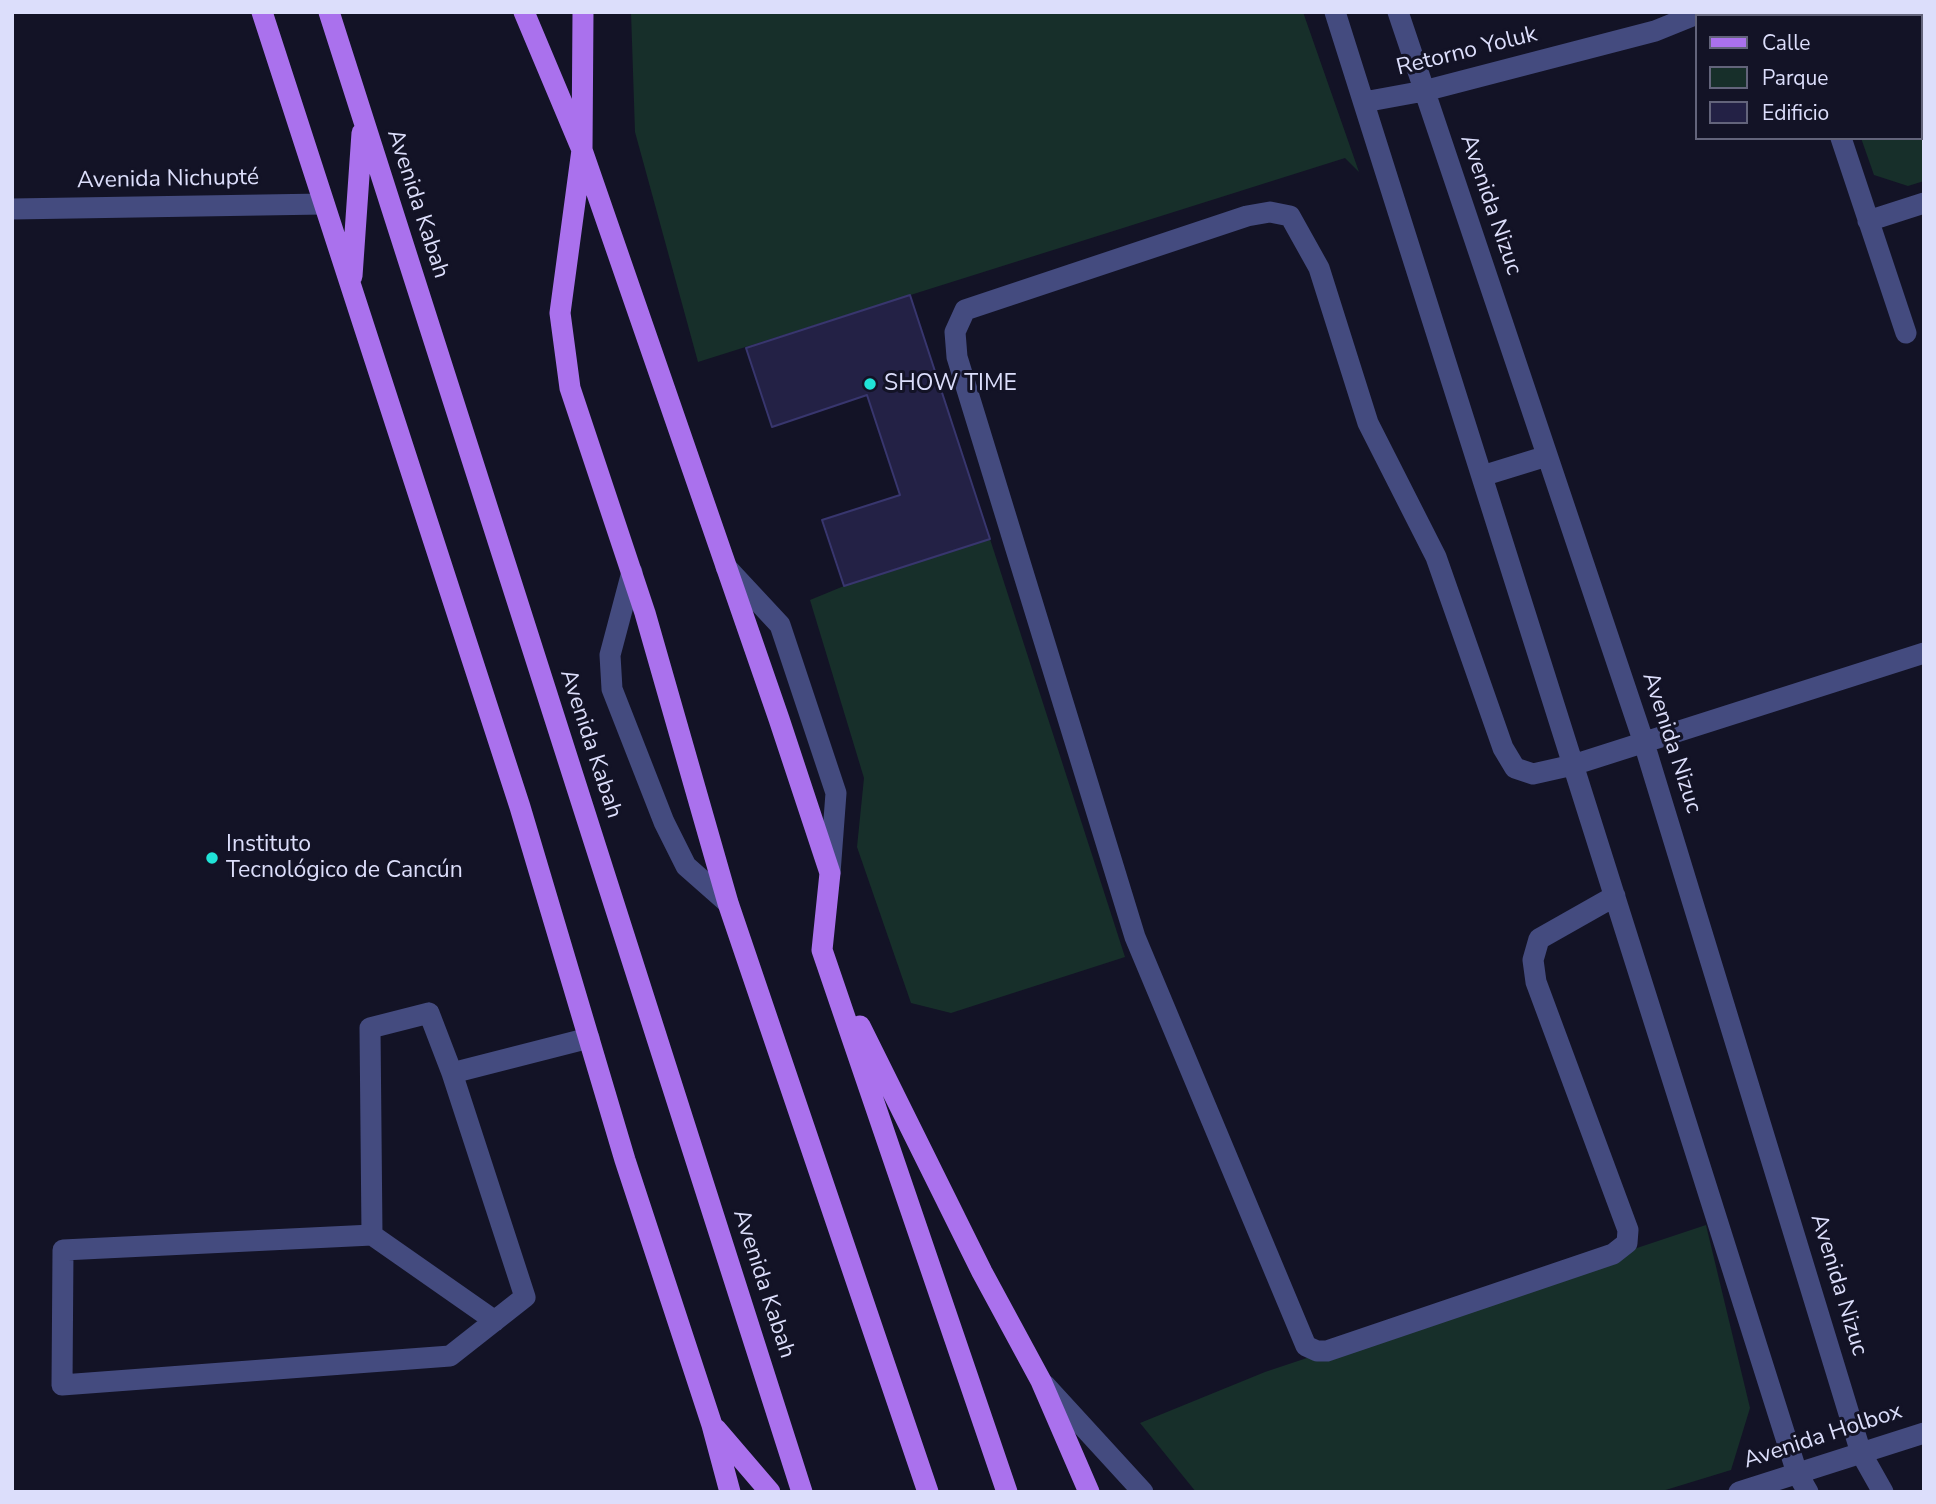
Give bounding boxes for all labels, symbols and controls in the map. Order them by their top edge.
legend [1694,14,1922,140]
street label: Retorno Yoluk [1394,21,1540,83]
text: Calle [1762,29,1810,57]
text: Parque [1762,64,1829,92]
text: Edificio [1762,99,1829,127]
street label: Avenida Kabah [380,126,454,282]
street label: Avenida Nizuc [1453,131,1527,279]
street label: Avenida Nichupté [77,165,259,195]
place label: SHOW TIME [884,370,1017,398]
marker: SHOW TIME [862,376,878,392]
street label: Avenida Kabah [553,666,627,822]
street label: Avenida Nizuc [1635,669,1707,817]
place label: Instituto Tecnológico de Cancún [226,831,463,885]
marker: Instituto Tecnológico de Cancún [204,850,220,866]
street label: Avenida Kabah [726,1206,800,1362]
street label: Avenida Nizuc [1803,1211,1873,1359]
street label: Avenida Holbox [1740,1398,1906,1476]

